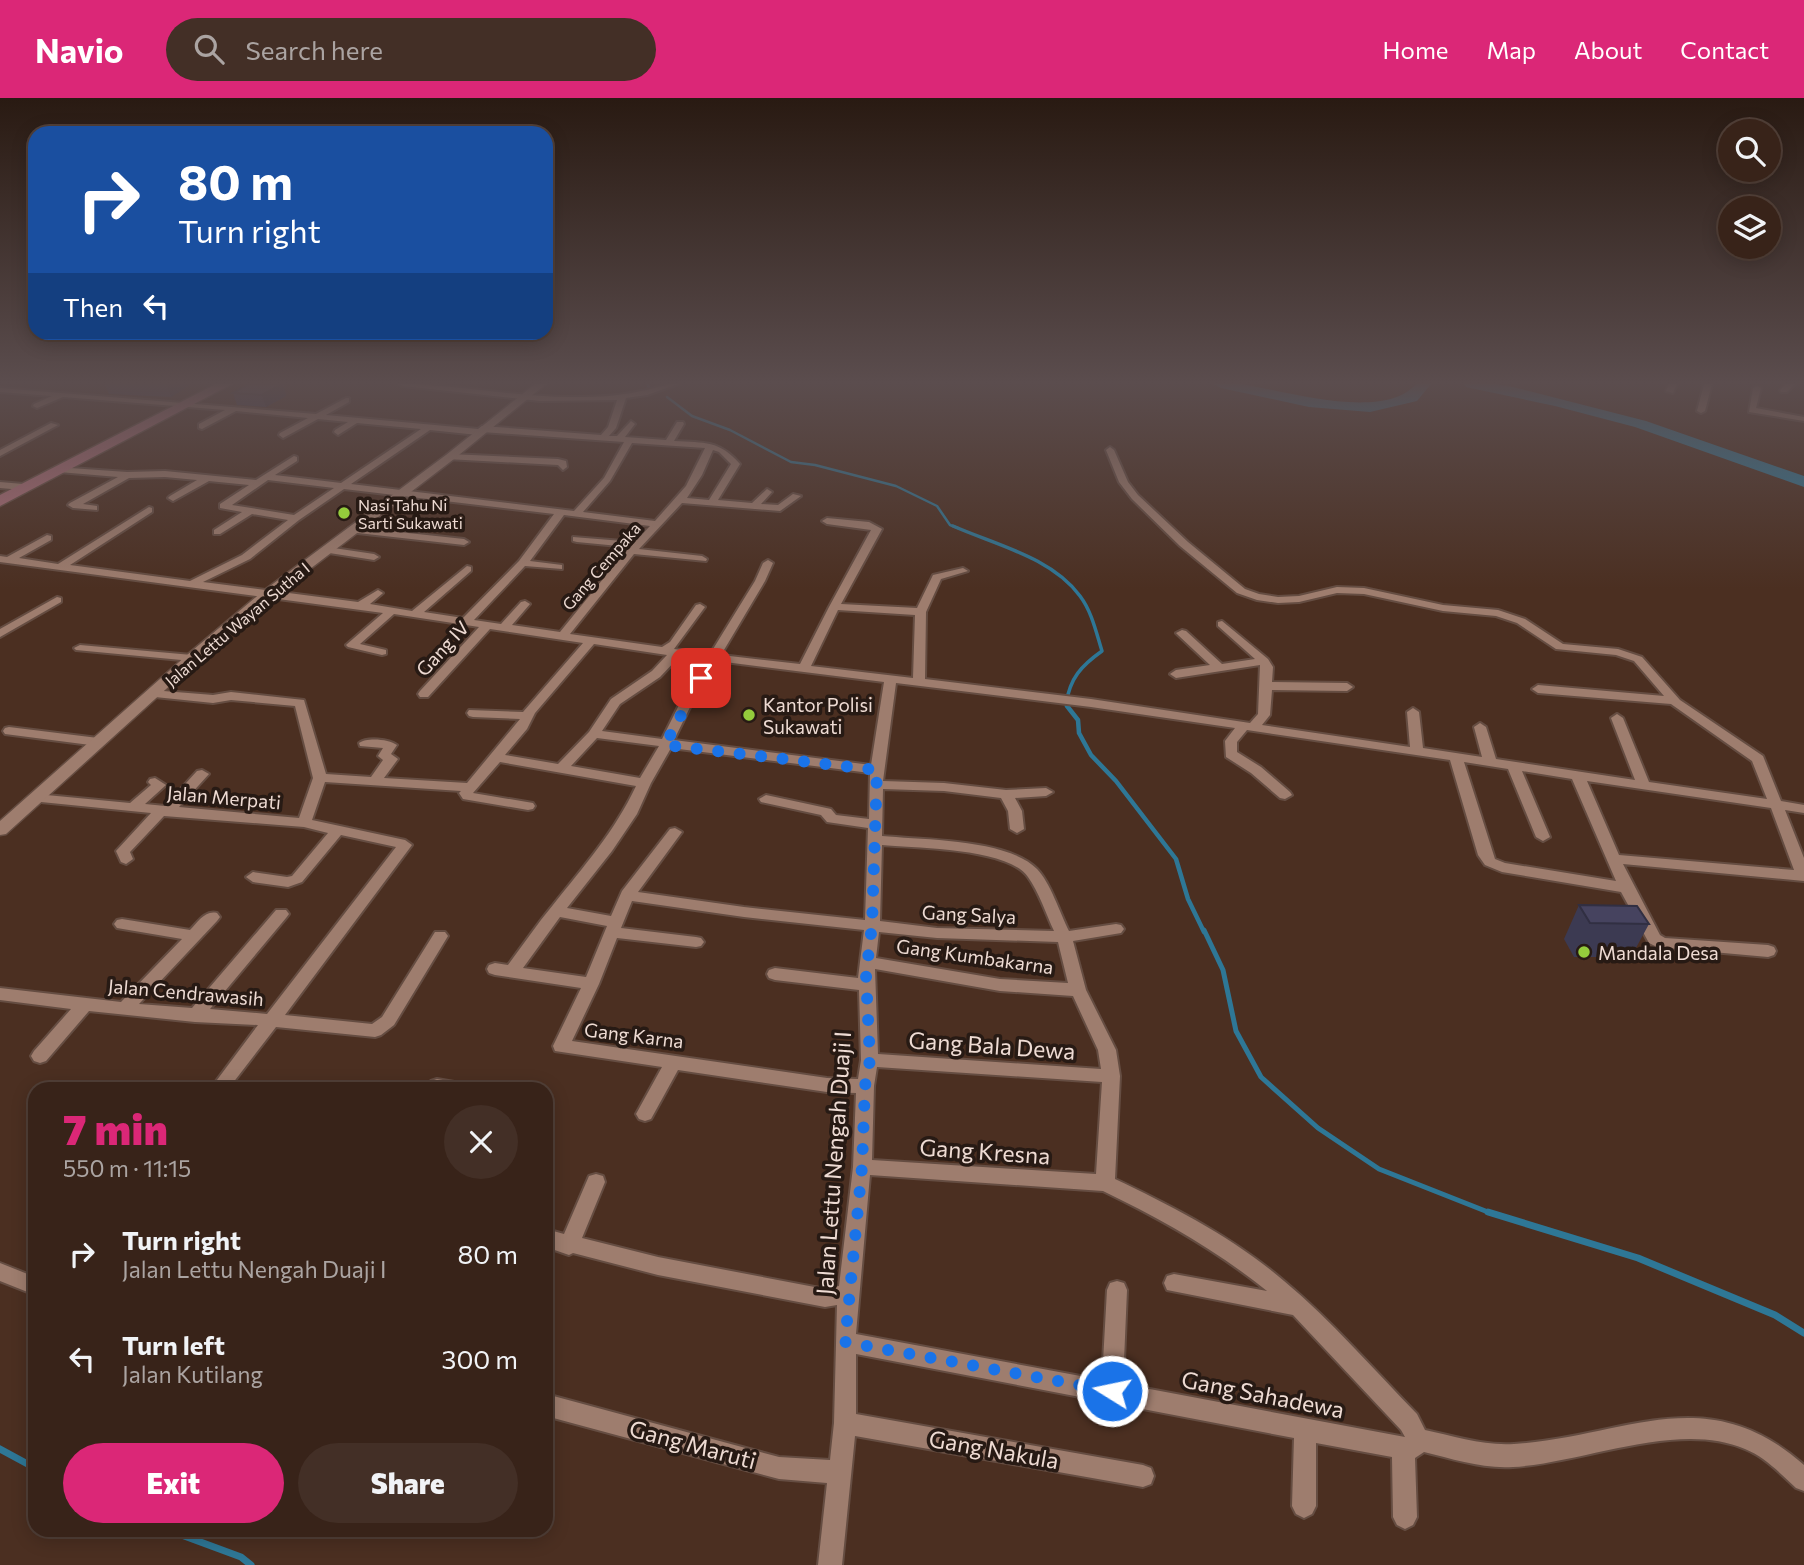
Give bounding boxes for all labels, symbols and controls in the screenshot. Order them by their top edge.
search box [166,18,656,81]
text: Navio [35,29,124,70]
icon: search [190,30,228,68]
text: Search here [246,34,383,65]
text: Home [1383,35,1449,64]
text: Map [1487,35,1536,64]
text: About [1574,35,1642,64]
text: Contact [1680,35,1769,64]
map controls [1718,119,1781,259]
button: search [1718,119,1781,182]
text: 80 m [178,150,293,210]
icon: right [63,154,154,245]
button: layers [1718,196,1781,259]
text: Turn right [178,210,321,250]
icon: left [137,287,175,325]
text: Then [63,291,123,322]
place label: Nasi Tahu Ni Sarti Sukawati [358,495,463,532]
marker: Nasi Tahu Ni Sarti Sukawati [336,505,352,521]
street label: Gang Cempaka [558,519,644,613]
street label: Jalan Lettu Wayan Sutha I [161,558,313,690]
street label: Gang IV [411,616,473,680]
pin [671,648,731,708]
icon: arrive [682,659,720,697]
place label: Kantor Polisi Sukawati [763,693,873,738]
marker: Kantor Polisi Sukawati [741,707,757,723]
street label: Jalan Merpati [166,781,282,813]
street label: Gang Salya [921,900,1017,928]
street label: Gang Kumbakarna [895,934,1055,978]
place label: Mandala Desa [1598,941,1719,964]
marker: Mandala Desa [1576,944,1592,960]
street label: Jalan Cendrawasih [107,974,265,1010]
street label: Gang Karna [583,1018,685,1052]
street label: Gang Bala Dewa [908,1025,1076,1065]
street label: Jalan Lettu Nengah Duaji I [810,1030,856,1296]
text: 7 min [63,1102,168,1154]
button: close [444,1105,518,1179]
street label: Gang Kresna [919,1132,1051,1170]
text: 550 m · 11:15 [63,1154,191,1182]
text: Turn right [122,1224,241,1255]
icon: right [63,1235,101,1273]
text: 80 m [458,1238,518,1269]
text: Jalan Lettu Nengah Duaji I [122,1255,386,1283]
text: Turn left [122,1329,225,1360]
icon: left [63,1340,101,1378]
text: 300 m [442,1343,518,1374]
position arrow [1075,1354,1149,1428]
text: Jalan Kutilang [122,1360,263,1388]
street label: Gang Sahadewa [1179,1365,1347,1423]
street label: Gang Maruti [627,1414,759,1474]
street label: Gang Nakula [927,1424,1061,1474]
button: Exit [63,1443,284,1523]
button: Share [298,1443,518,1523]

